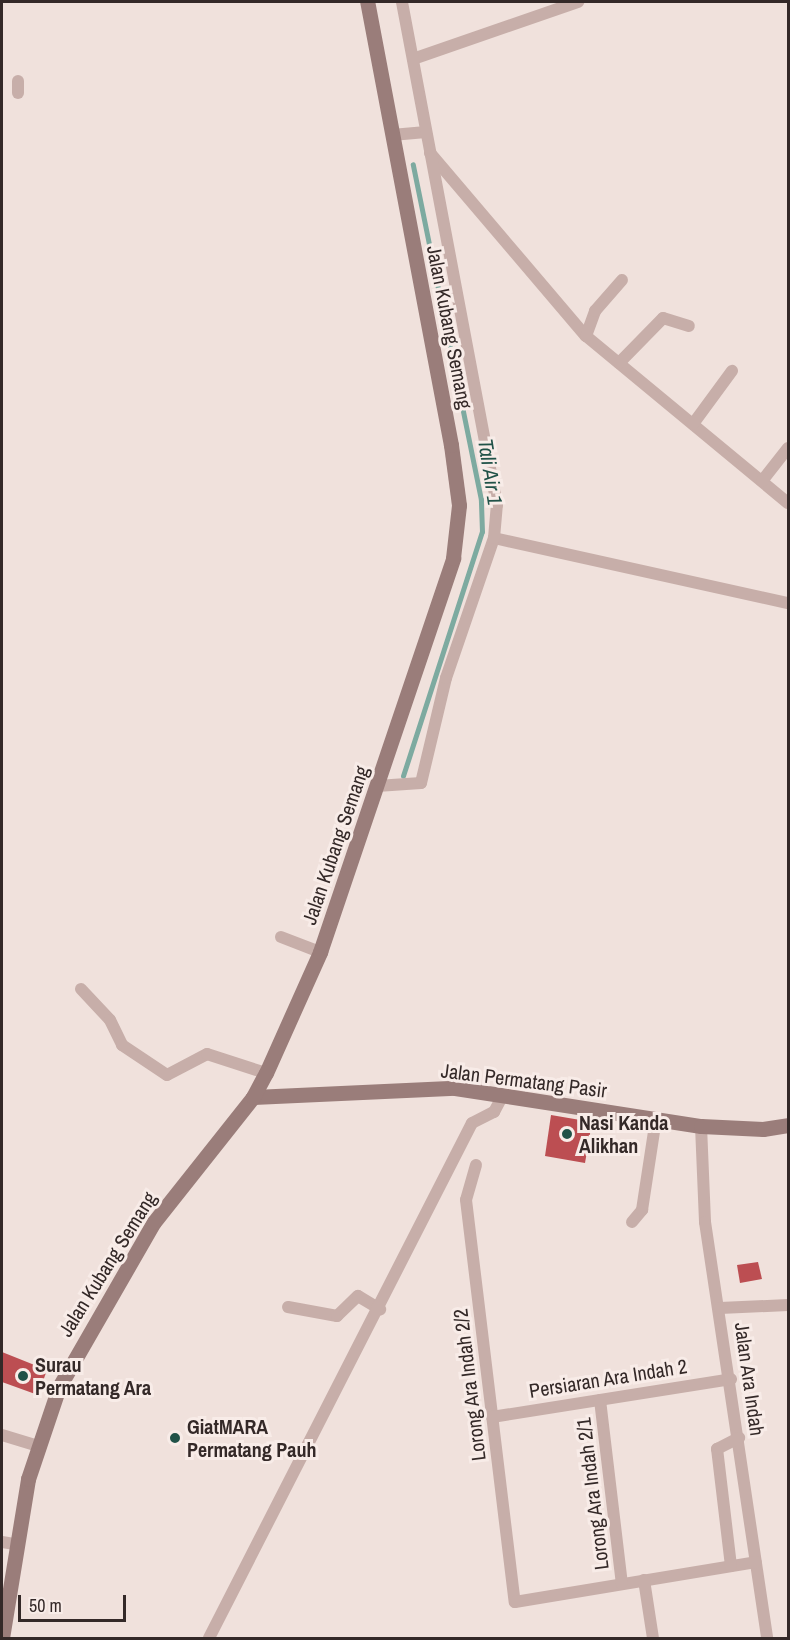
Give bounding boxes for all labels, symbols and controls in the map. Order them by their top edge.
street label: Jalan Kubang Semang [422,243,478,411]
water label: Tali Air 1 [472,437,508,507]
street label: Jalan Kubang Semang [297,763,373,927]
street label: Jalan Permatang Pasir [440,1058,608,1102]
place label: Nasi Kanda Alikhan [579,1110,668,1157]
marker: Nasi Kanda Alikhan [560,1127,574,1141]
street label: Jalan Kubang Semang [53,1187,161,1341]
street label: Lorong Ara Indah 2/2 [448,1307,490,1463]
street label: Jalan Ara Indah [730,1320,770,1438]
place label: Surau Permatang Ara [35,1352,152,1399]
street label: Persiaran Ara Indah 2 [527,1354,689,1402]
marker: Surau Permatang Ara [16,1369,30,1383]
place label: GiatMARA Permatang Pauh [187,1414,316,1461]
street label: Lorong Ara Indah 2/1 [571,1416,613,1572]
marker: GiatMARA Permatang Pauh [168,1431,182,1445]
scale bar [21,1583,129,1621]
text: 50 m [29,1593,62,1618]

